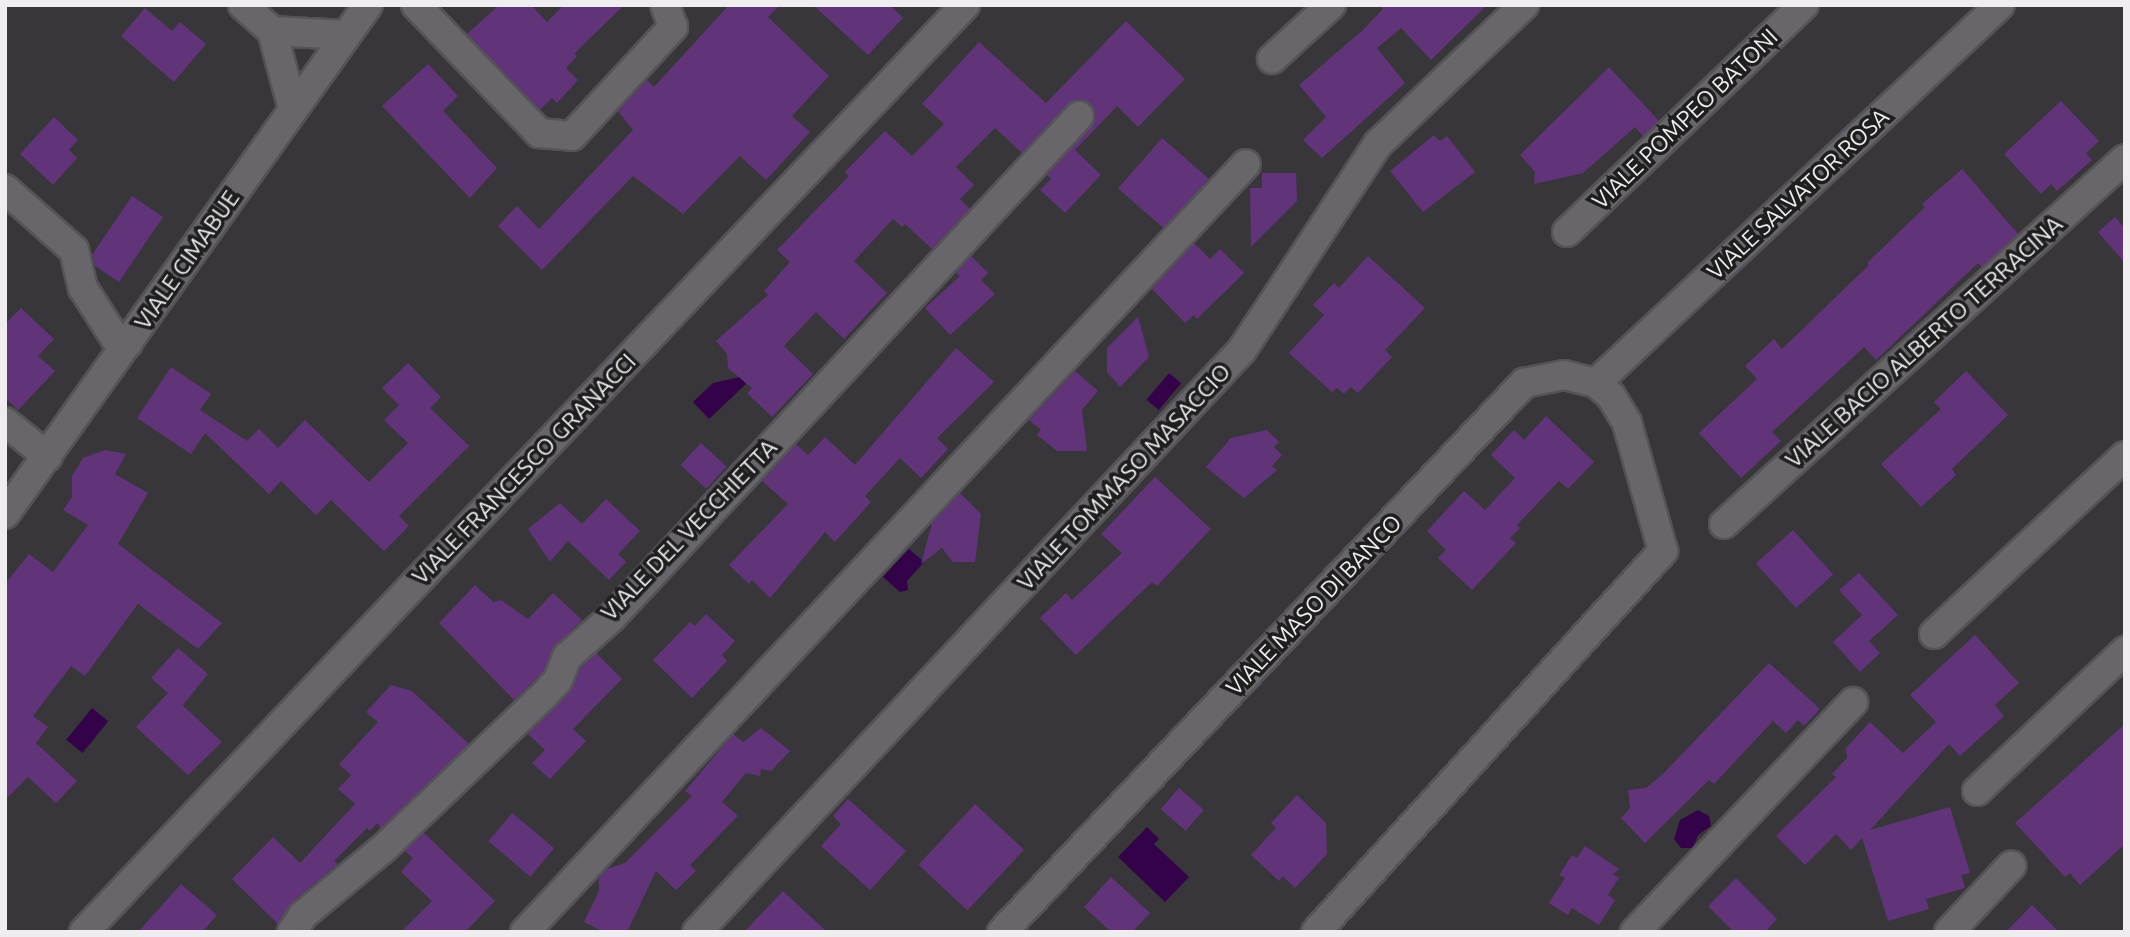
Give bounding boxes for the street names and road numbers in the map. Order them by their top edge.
street label: VIALE POMPEO BATONI [1587,23,1783,215]
street label: VIALE SALVATOR ROSA [1702,103,1894,285]
street label: VIALE CIMABUE [129,185,245,335]
street label: VIALE BACIO ALBERTO TERRACINA [1780,210,2068,474]
street label: VIALE FRANCESCO GRANACCI [406,348,642,590]
street label: VIALE TOMMASO MASACCIO [1012,358,1236,596]
street label: VIALE DEL VECCHIETTA [595,434,783,626]
street label: VIALE MASO DI BANCO [1220,509,1408,701]

